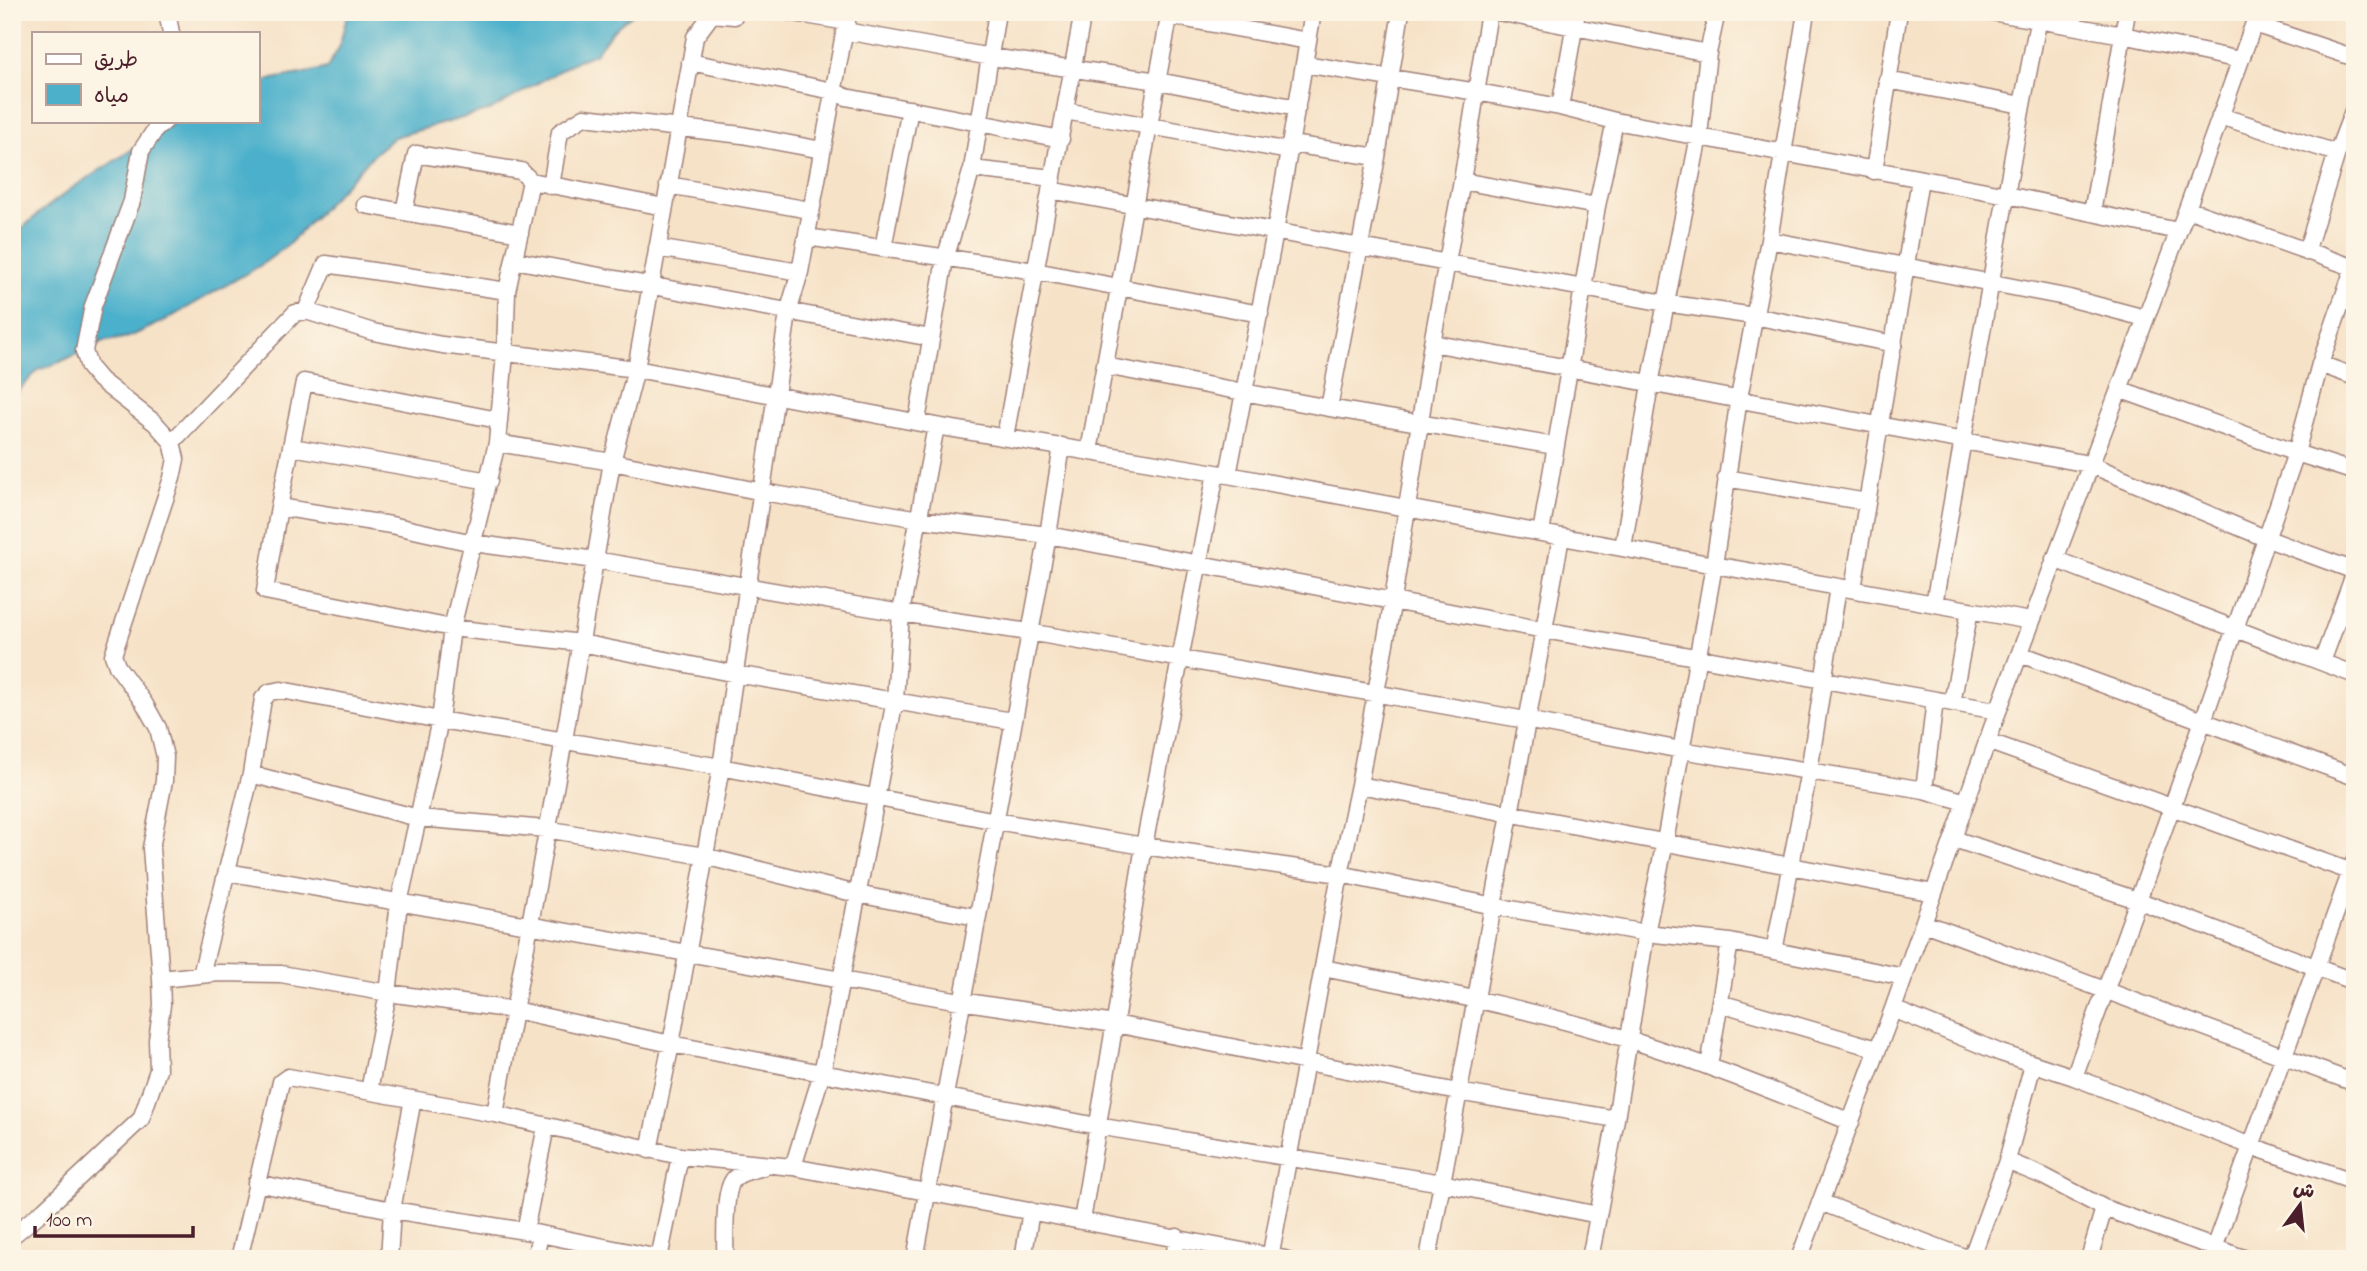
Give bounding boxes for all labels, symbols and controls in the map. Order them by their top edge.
legend [32,32,259,122]
text: طريق [94,46,138,76]
text: مياه [94,82,129,112]
north arrow [2266,1170,2336,1240]
text: ش [2290,1175,2317,1207]
scale bar [35,1194,192,1238]
text: 100 m [46,1206,92,1236]

